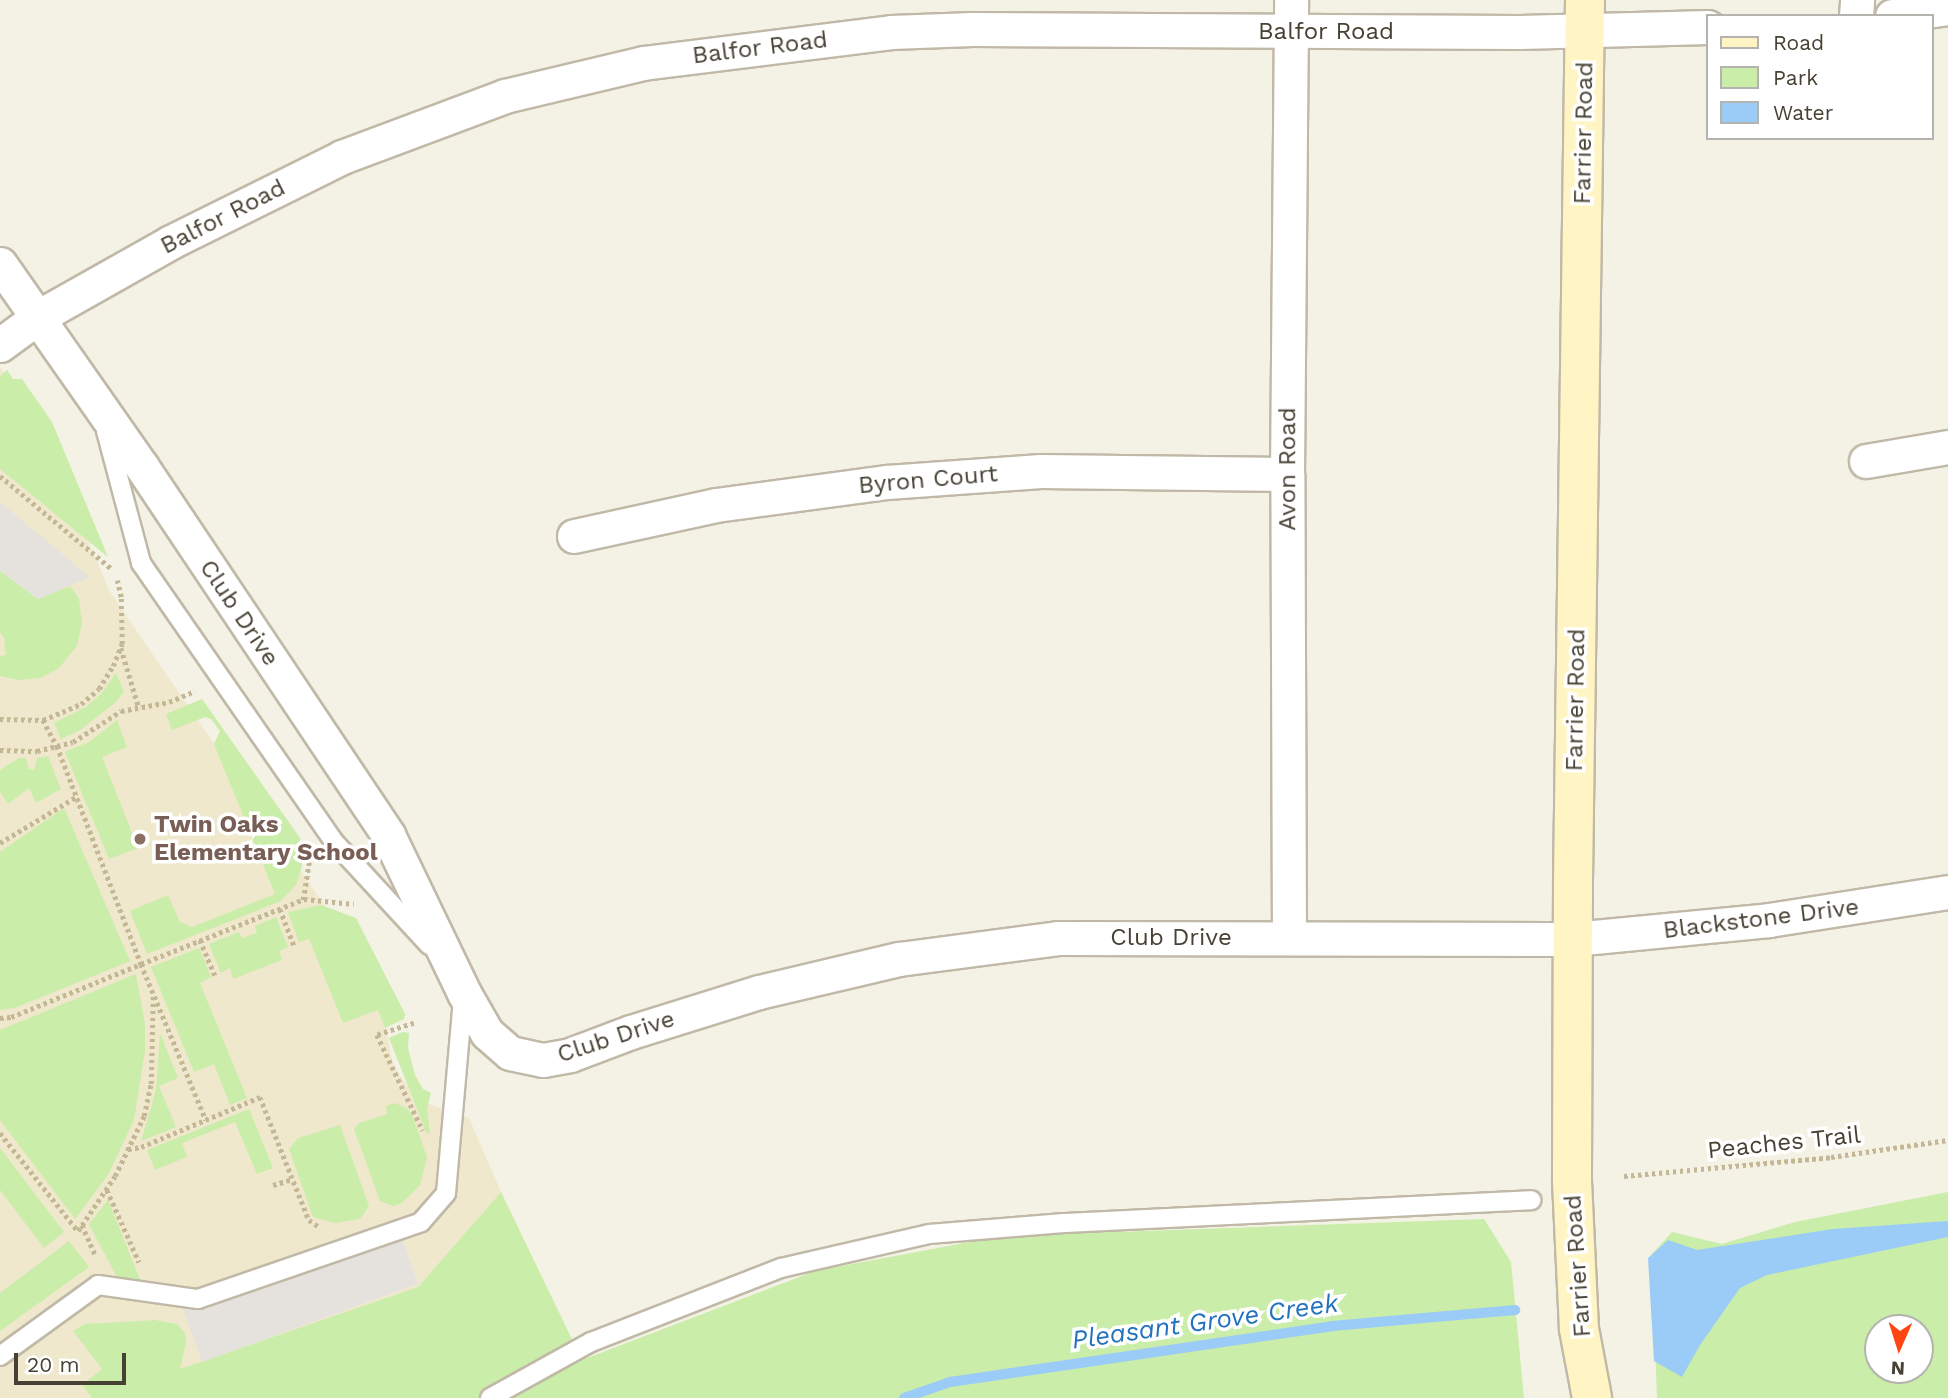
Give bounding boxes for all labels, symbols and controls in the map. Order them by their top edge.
legend [1706,14,1934,140]
street label: Balfor Road [1258,18,1394,46]
street label: Balfor Road [690,25,830,71]
text: Road [1773,30,1824,55]
street label: Farrier Road [1568,61,1600,205]
text: Park [1773,65,1818,90]
text: Water [1773,100,1833,125]
street label: Balfor Road [156,173,290,261]
street label: Avon Road [1274,407,1302,531]
street label: Byron Court [857,460,999,500]
street label: Club Drive [193,555,285,671]
street label: Farrier Road [1560,628,1592,772]
place label: Twin Oaks Elementary School [154,811,378,867]
marker: Twin Oaks Elementary School [132,831,148,847]
street label: Blackstone Drive [1661,893,1861,945]
street label: Club Drive [1110,924,1232,952]
street label: Club Drive [554,1005,678,1069]
street label: Peaches Trail [1706,1121,1862,1165]
street label: Farrier Road [1559,1193,1597,1339]
water label: Pleasant Grove Creek [1070,1288,1340,1356]
north arrow [1864,1314,1934,1384]
scale bar [18,1338,130,1382]
text: 20 m [27,1352,79,1377]
text: N [1890,1357,1906,1380]

